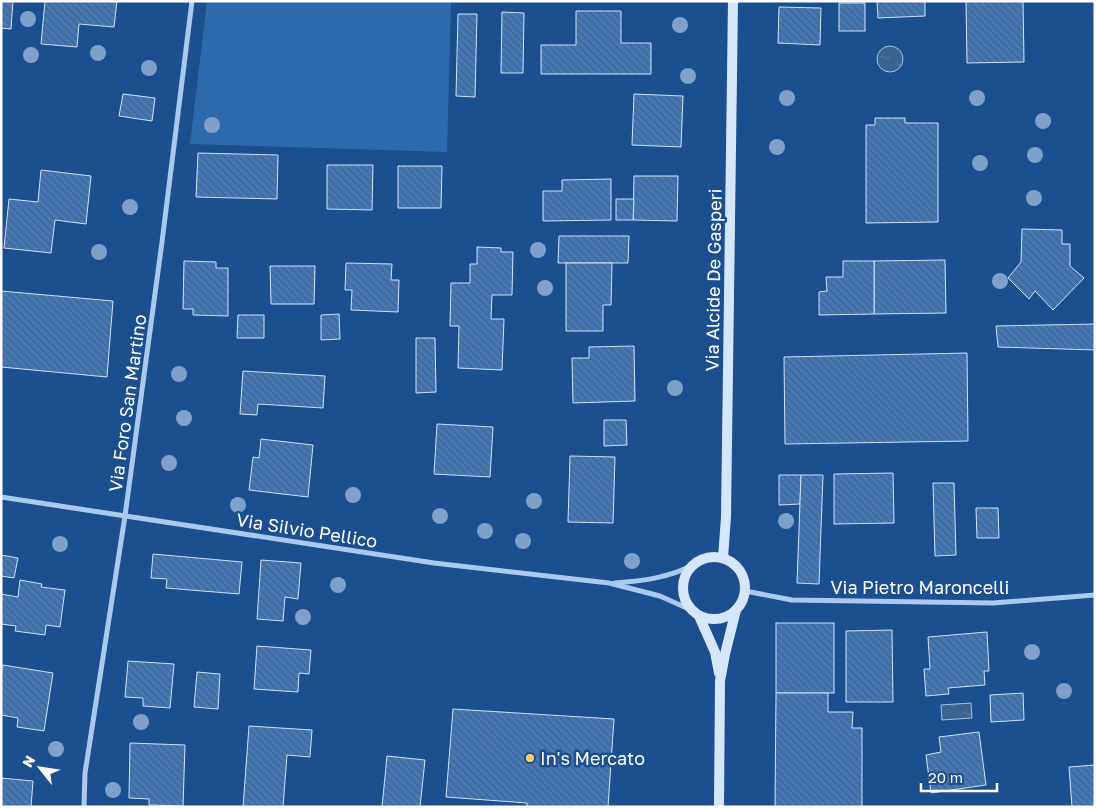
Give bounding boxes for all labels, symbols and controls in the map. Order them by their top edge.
street label: Via Alcide De Gasperi [700,188,726,372]
street label: Via Foro San Martino [104,313,150,493]
street label: Via Silvio Pellico [235,508,379,552]
street label: Via Pietro Maroncelli [831,576,1009,598]
north arrow [15,743,65,793]
place label: In's Mercato [540,747,645,769]
text: N [18,752,38,770]
marker: In's Mercato [524,752,536,764]
scale bar [921,760,997,792]
text: 20 m [928,768,963,786]

